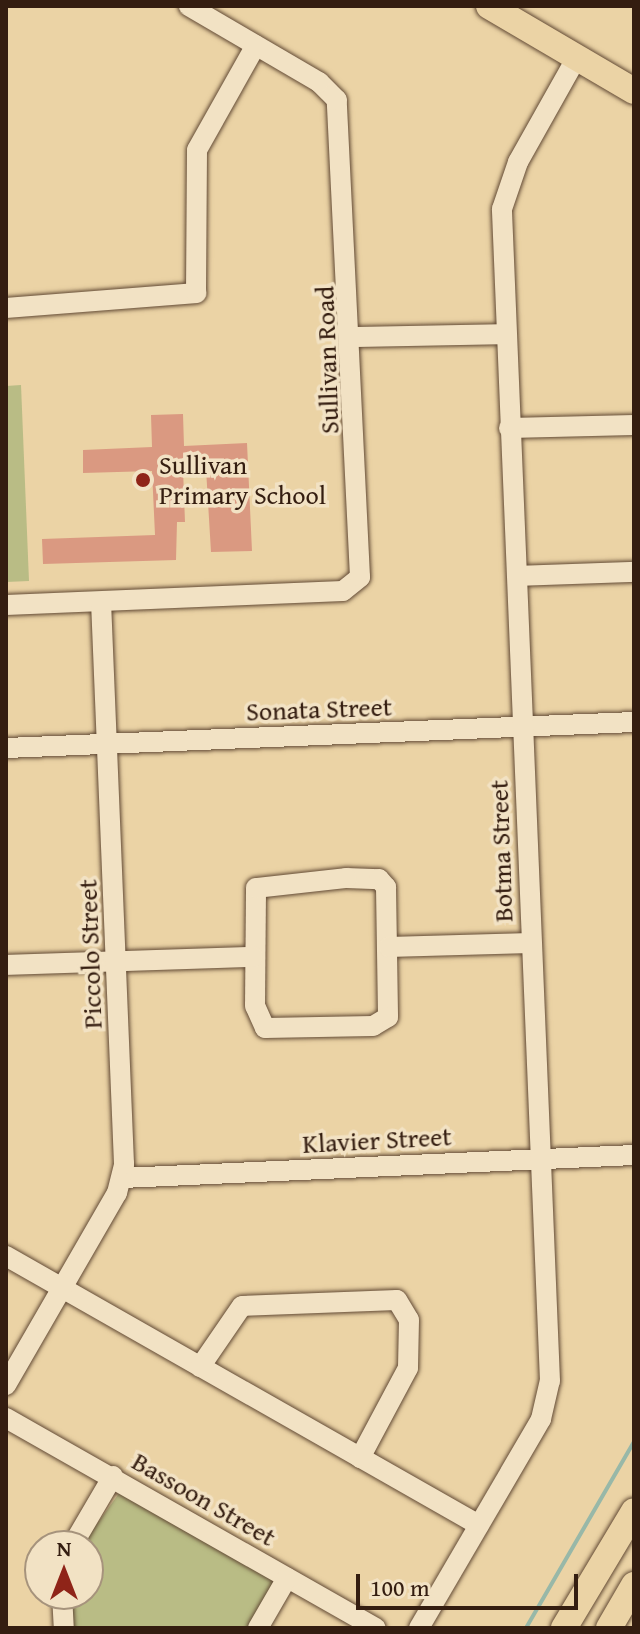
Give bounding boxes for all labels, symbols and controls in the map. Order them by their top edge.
street label: Sullivan Road [309,285,345,435]
place label: Sullivan Primary School [159,449,326,510]
marker: Sullivan Primary School [134,471,152,489]
street label: Sonata Street [246,691,392,727]
street label: Botma Street [483,779,519,923]
street label: Piccolo Street [72,879,108,1029]
street label: Klavier Street [302,1121,452,1159]
street label: Bassoon Street [127,1445,281,1553]
north arrow [24,1530,104,1610]
text: N [57,1532,71,1564]
scale bar [360,1558,582,1608]
text: 100 m [370,1570,430,1605]

